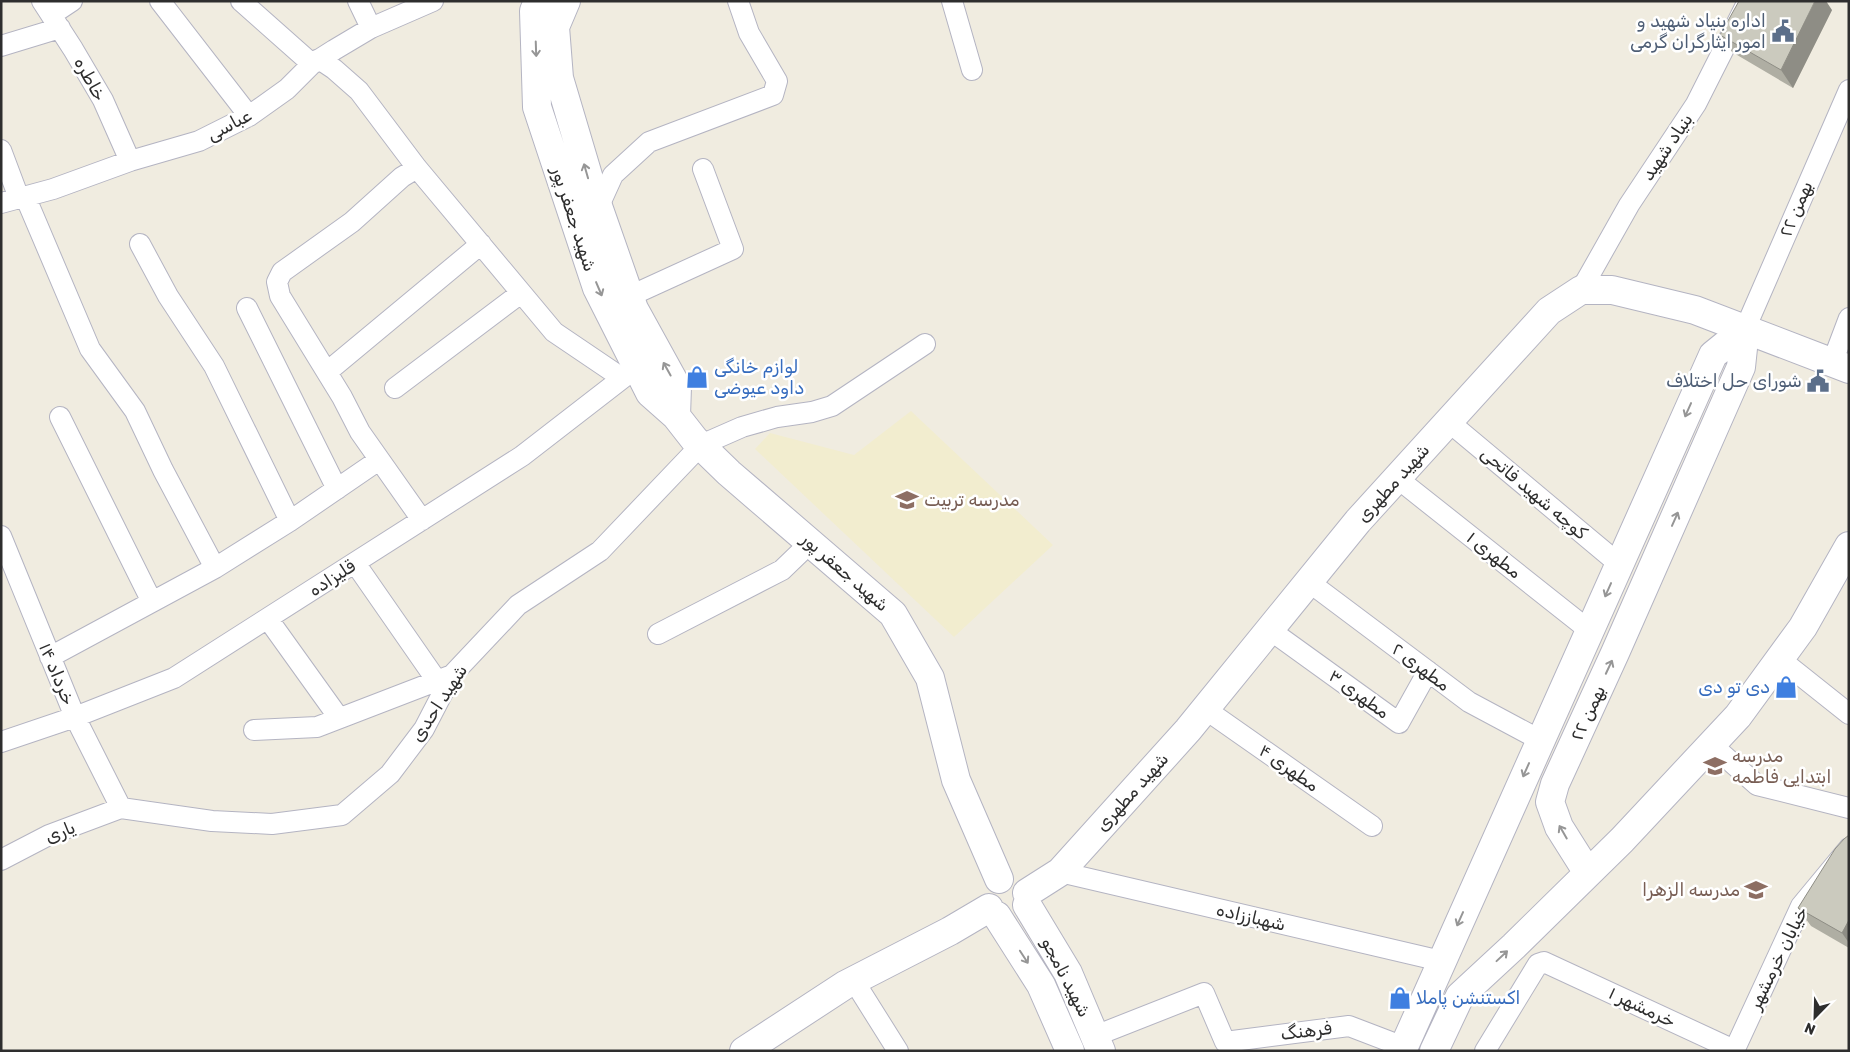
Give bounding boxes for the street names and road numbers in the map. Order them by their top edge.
street label: خاطره [69,53,111,105]
street label: عباسی [203,104,255,146]
street label: بنیاد شهید [1637,109,1697,185]
street label: شهید جعفر پور [545,163,601,275]
street label: ۲۲ بهمن [1774,178,1818,240]
street label: شهید مطهری [1352,439,1434,527]
street label: کوچه شهید فاتحی [1476,442,1592,544]
street label: شهید جعفر پور [795,527,893,617]
street label: مطهری ۱ [1462,527,1526,583]
street label: قلیزاده [305,555,359,601]
street label: مطهری ۲ [1388,638,1454,696]
street label: ۱۴ خرداد [34,640,80,708]
street label: شهید احدی [406,660,472,746]
street label: مطهری ۳ [1324,665,1394,723]
street label: ۲۲ بهمن [1566,682,1610,744]
street label: مطهری ۴ [1255,739,1323,797]
street label: شهید مطهری [1091,748,1173,836]
street label: یاری [42,816,78,848]
street label: شهباززاده [1214,898,1288,936]
street label: خیابان خرمشهر [1743,903,1812,1014]
street label: شهید نامجو [1036,933,1096,1021]
street label: خرمشهر ۱ [1605,982,1679,1032]
street label: فرهنگ [1279,1017,1333,1045]

